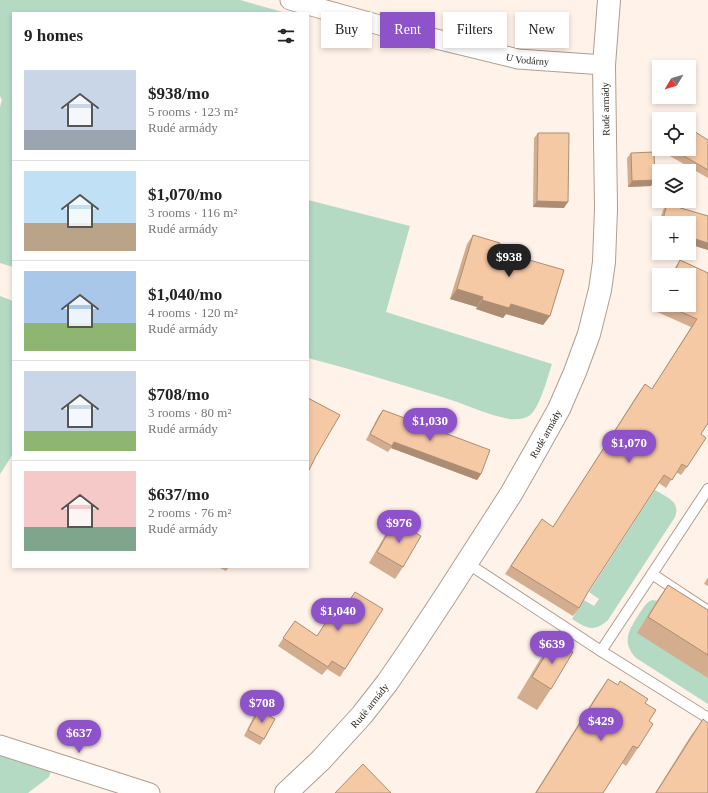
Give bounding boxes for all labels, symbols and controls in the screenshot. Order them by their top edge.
chip: Buy [321,12,372,48]
chip: Rent [380,12,435,48]
chip: Filters [443,12,507,48]
chip: New [515,12,569,48]
icon: filters [275,25,297,47]
text: 9 homes [24,26,83,45]
street label: U Vodárny [505,51,549,67]
north arrow [652,60,696,104]
map controls [652,60,696,312]
street label: Rudé armády [600,82,611,136]
text: $938/mo [148,84,209,103]
icon: home [56,86,104,134]
text: 5 rooms · 123 m² [148,104,238,119]
button: locate [652,112,696,156]
text: Rudé armády [148,120,218,135]
button: layers [652,164,696,208]
text: $1,070/mo [148,185,222,204]
icon: home [56,187,104,235]
text: 3 rooms · 116 m² [148,205,237,220]
button: + [652,216,696,260]
text: Rudé armády [148,221,218,236]
pin: $938 [485,244,533,278]
text: $938 [496,249,522,264]
button: − [652,268,696,312]
text: $1,040/mo [148,285,222,304]
icon: home [56,287,104,335]
text: 4 rooms · 120 m² [148,305,238,320]
text: Rudé armády [148,321,218,336]
text: $708/mo [148,385,209,404]
icon: home [56,387,104,435]
text: 3 rooms · 80 m² [148,405,231,420]
pin: $1,030 [397,408,463,442]
street label: Rudé armády [528,408,564,460]
text: $1,030 [412,413,448,428]
text: Rudé armády [148,421,218,436]
pin: $1,070 [596,430,662,464]
text: $1,070 [611,435,647,450]
text: $637/mo [148,485,209,504]
icon: home [56,487,104,535]
text: 2 rooms · 76 m² [148,505,231,520]
pin: $976 [375,510,423,544]
text: $976 [386,515,412,530]
text: Rudé armády [148,521,218,536]
pin: $1,040 [305,598,371,632]
text: $1,040 [320,603,356,618]
pin: $639 [528,631,576,665]
text: $639 [539,636,565,651]
street label: Rudé armády [348,681,391,730]
pin: $708 [238,690,286,724]
text: $708 [249,695,275,710]
pin: $429 [577,708,625,742]
text: $429 [588,713,614,728]
pin: $637 [55,720,103,754]
text: $637 [66,725,92,740]

